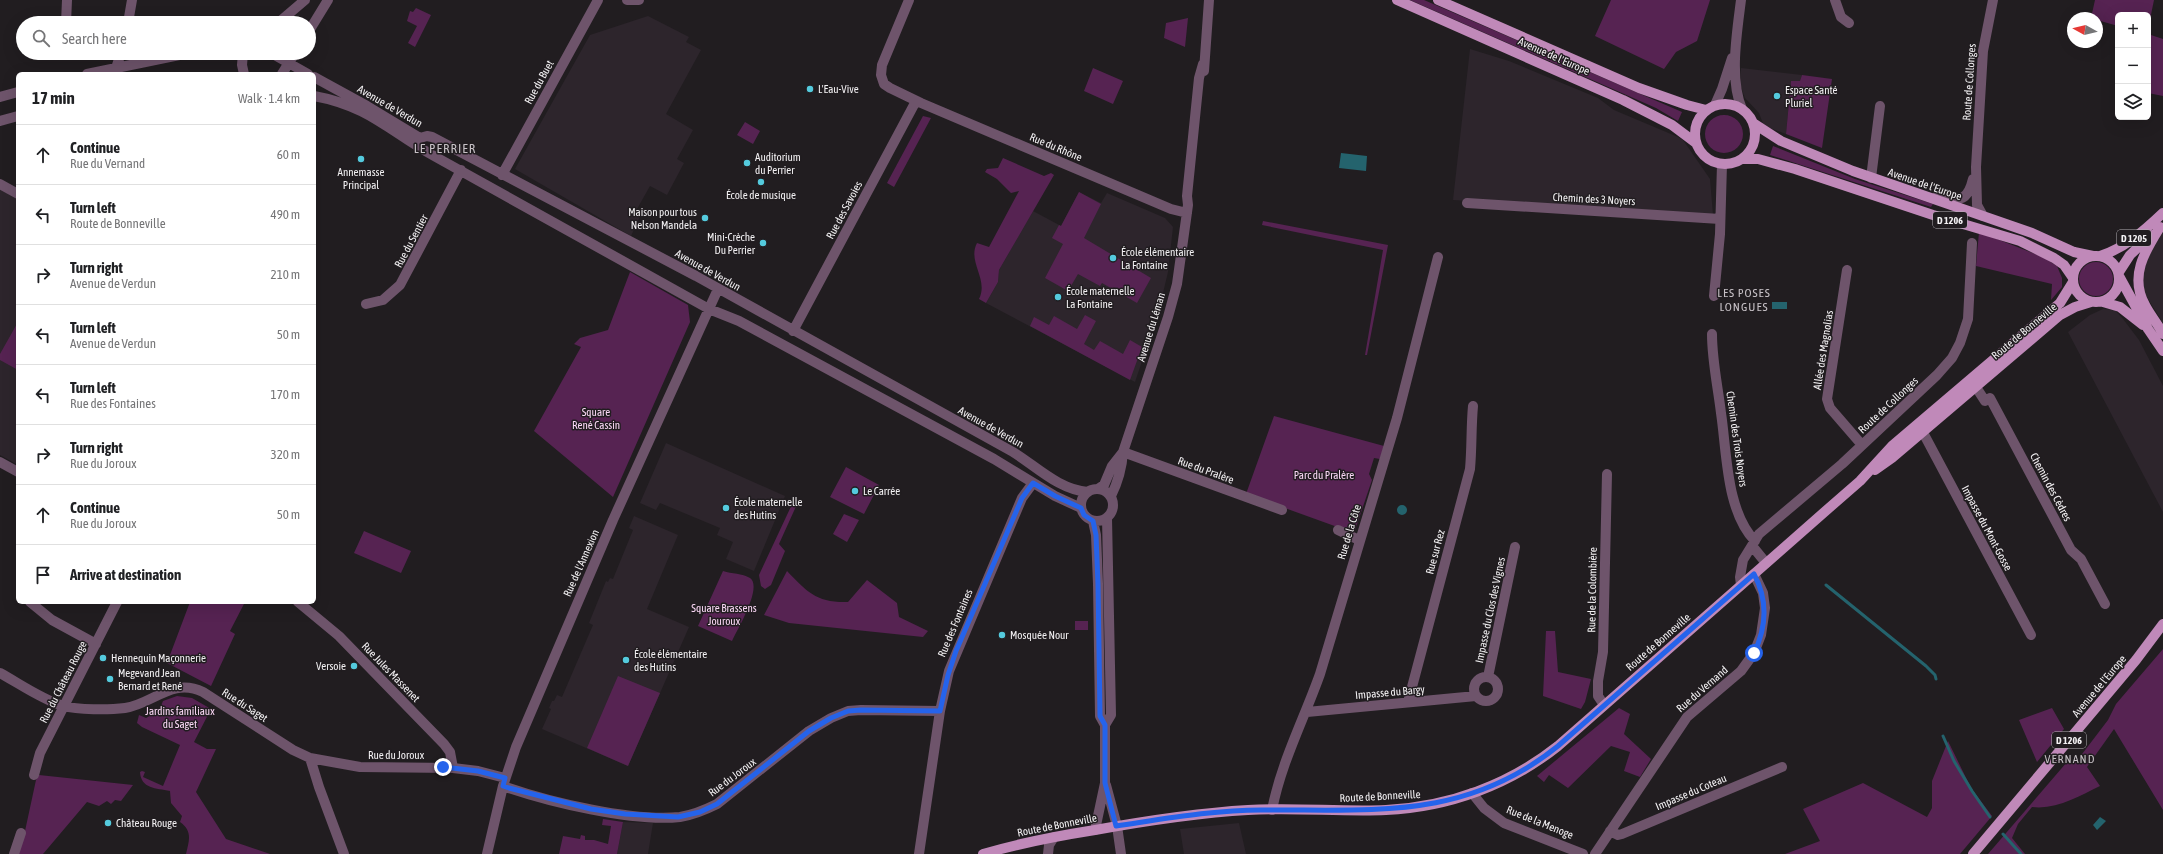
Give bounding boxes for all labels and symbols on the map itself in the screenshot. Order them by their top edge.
north arrow [2067,12,2103,48]
street label: Avenue de l'Europe [1516,35,1592,77]
street label: Route de Collonges [1960,43,1978,121]
street label: Rue du Buet [522,58,556,106]
street label: Avenue de Verdun [355,83,425,129]
place label: L'Eau-Vive [818,83,859,95]
marker: L'Eau-Vive [805,84,815,94]
place label: Espace Santé Pluriel [1785,84,1838,109]
marker: Espace Santé Pluriel [1772,91,1782,101]
street label: Rue du Rhône [1028,131,1084,163]
district label: LE PERRIER [414,141,476,156]
place label: Auditorium du Perrier [755,151,801,176]
marker: Annemasse Principal [356,154,366,164]
marker: Auditorium du Perrier [742,158,752,168]
place label: Annemasse Principal [338,166,384,191]
street label: Avenue de l'Europe [1887,166,1963,202]
marker: École de musique [756,177,766,187]
street label: Rue des Savoies [824,179,864,241]
place label: École de musique [726,189,796,201]
street label: Chemin des 3 Noyers [1552,191,1636,207]
place label: Maison pour tous Nelson Mandela [628,206,697,231]
street label: Rue du Sentier [392,212,430,270]
road number: D 1206 [1933,212,1967,228]
marker: Maison pour tous Nelson Mandela [700,213,710,223]
road number: D 1205 [2117,230,2151,246]
place label: Mini-Crèche Du Perrier [707,231,756,256]
marker: Mini-Crèche Du Perrier [758,238,768,248]
place label: École élémentaire La Fontaine [1121,246,1194,271]
street label: Avenue de Verdun [673,247,743,293]
marker: École élémentaire La Fontaine [1108,253,1118,263]
place label: École maternelle La Fontaine [1066,285,1135,310]
district label: LES POSES LONGUES [1717,286,1771,314]
street label: Avenue du Léman [1135,291,1167,363]
marker: École maternelle La Fontaine [1053,292,1063,302]
street label: Route de Bonneville [1989,300,2059,362]
street label: Allée des Magnolias [1811,309,1835,391]
street label: Route de Collonges [1856,374,1920,436]
street label: Chemin des Trois Noyers [1724,390,1750,488]
street label: Avenue de Verdun [956,404,1026,450]
park label: Square René Cassin [572,406,620,431]
street label: Chemin des Cèdres [2028,451,2074,523]
street label: Rue du Pralère [1176,454,1236,486]
park label: Parc du Pralère [1294,469,1354,481]
street label: Impasse du Mont-Gosse [1959,483,2015,573]
place label: Le Carrée [863,485,900,497]
marker: Le Carrée [850,486,860,496]
place label: École maternelle des Hutins [734,496,803,521]
marker: École maternelle des Hutins [721,503,731,513]
street label: Rue de la Côte [1335,503,1363,561]
street label: Rue de l'Annexion [561,528,601,598]
street label: Rue sur Rez [1423,528,1447,576]
street label: Rue de la Colombière [1585,547,1599,633]
street label: Impasse du Clos des Vignes [1473,556,1507,664]
street label: Rue des Fontaines [935,587,975,659]
park label: Square Brassens Jouroux [691,602,757,627]
street label: Route de Bonneville [1624,611,1692,673]
place label: Mosquée Nour [1010,629,1069,641]
marker: Mosquée Nour [997,630,1007,640]
street label: Rue du Château Rouge [37,639,89,725]
street label: Rue Jules Massenet [360,640,422,704]
route start [1745,644,1763,662]
place label: École élémentaire des Hutins [634,648,707,673]
place label: Hennequin Maçonnerie [111,652,206,664]
marker: Hennequin Maçonnerie [98,653,108,663]
street label: Avenue de l'Europe [2070,653,2128,719]
marker: École élémentaire des Hutins [621,655,631,665]
place label: Versoie [316,660,346,672]
marker: Versoie [349,661,359,671]
street label: Rue du Vernand [1674,664,1730,714]
place label: Megevand Jean Bernard et René [118,667,182,692]
marker: Megevand Jean Bernard et René [105,674,115,684]
street label: Impasse du Bargy [1355,683,1426,701]
street label: Rue du Saget [220,686,270,724]
park label: Jardins familiaux du Saget [145,705,215,730]
road number: D 1206 [2052,732,2086,748]
street label: Rue du Joroux [368,749,425,761]
district label: VERNAND [2045,752,2095,766]
street label: Rue du Joroux [706,755,758,799]
route end [434,758,452,776]
street label: Impasse du Coteau [1654,772,1728,812]
street label: Route de Bonneville [1339,788,1421,804]
street label: Rue de la Menoge [1505,803,1575,841]
street label: Route de Bonneville [1016,811,1098,839]
place label: Château Rouge [116,817,177,829]
marker: Château Rouge [103,818,113,828]

